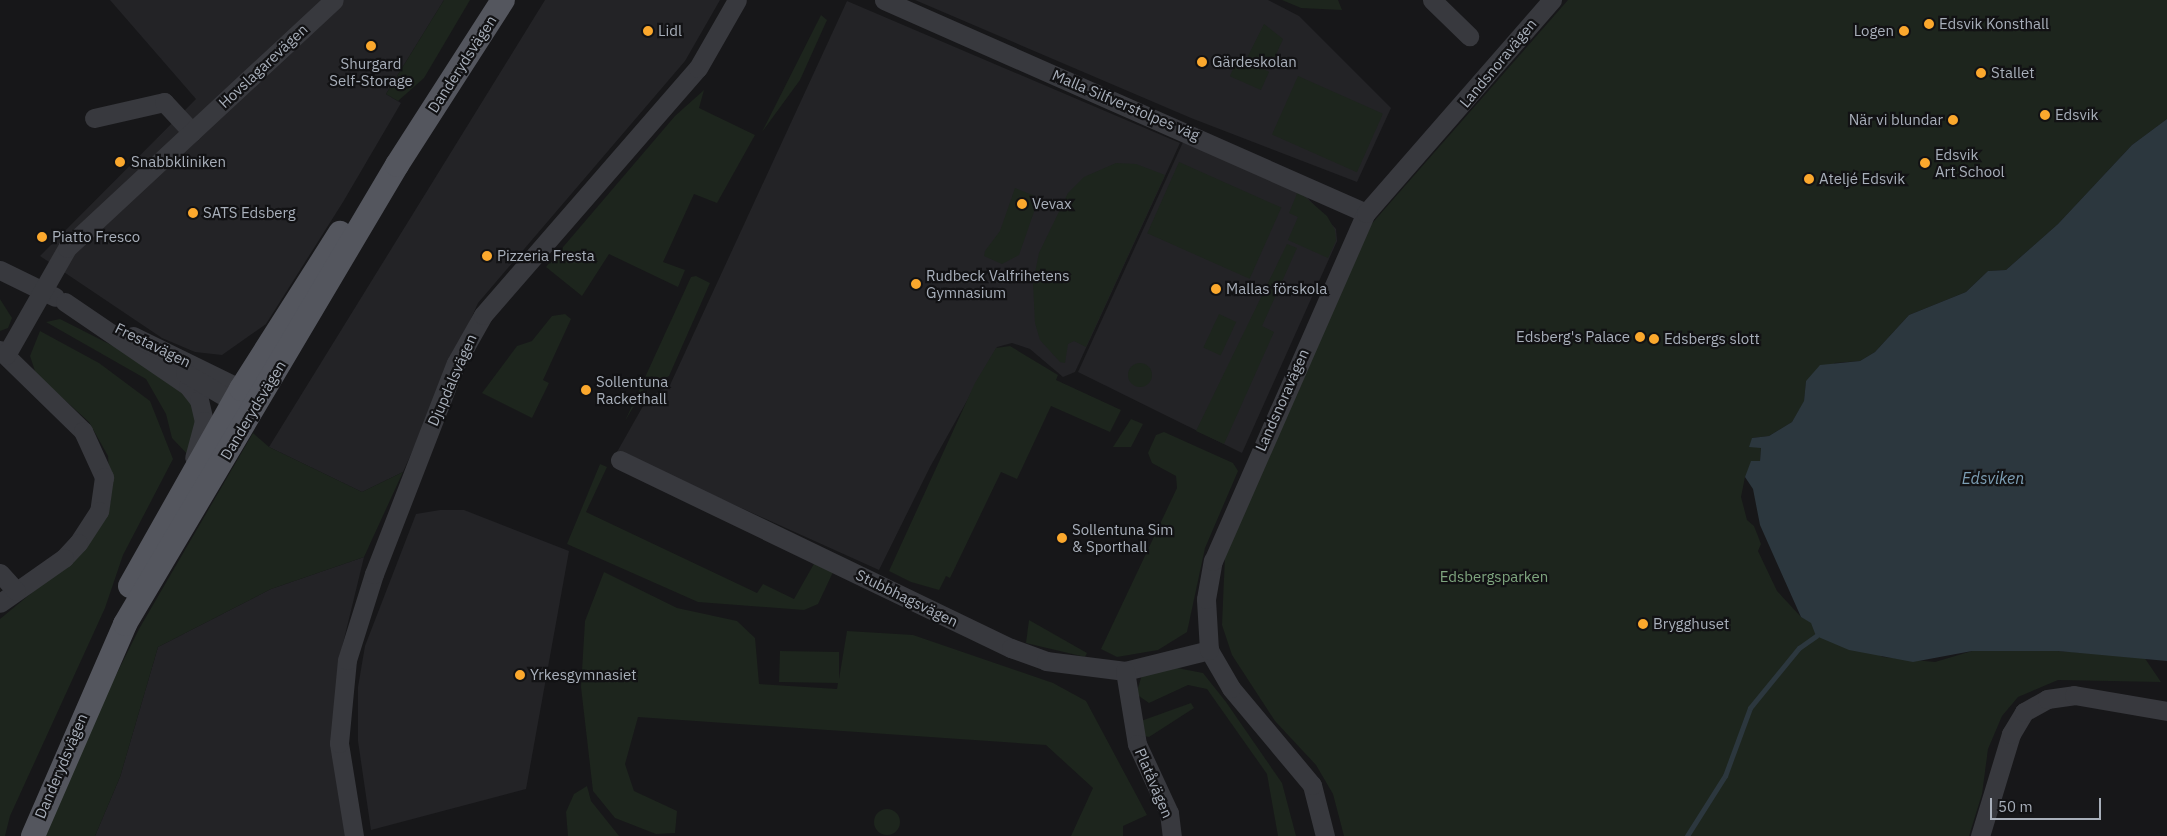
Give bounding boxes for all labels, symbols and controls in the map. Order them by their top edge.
street label: Danderydsvägen [424,12,500,116]
street label: Landsnoravägen [1456,15,1540,111]
place label: Edsvik Konsthall [1939,15,2049,33]
marker: Edsvik Konsthall [1923,18,1935,30]
street label: Hovslagarevägen [215,20,311,112]
place label: Lidl [658,22,682,40]
place label: Logen [1854,22,1894,40]
marker: Lidl [642,25,654,37]
marker: Logen [1898,25,1910,37]
marker: Shurgard Self-Storage [365,40,377,52]
place label: Gärdeskolan [1212,53,1297,71]
place label: Shurgard Self-Storage [329,54,413,89]
marker: Gärdeskolan [1196,56,1208,68]
place label: Stallet [1991,64,2035,82]
street label: Malla Silfverstolpes väg [1050,66,1202,144]
marker: Stallet [1975,67,1987,79]
place label: Edsvik [2055,106,2098,124]
marker: Edsvik [2039,109,2051,121]
place label: När vi blundar [1849,111,1943,129]
marker: När vi blundar [1947,114,1959,126]
place label: Edsvik Art School [1935,145,2005,180]
place label: Snabbkliniken [131,153,226,171]
marker: Snabbkliniken [113,155,127,169]
marker: Edsvik Art School [1919,157,1931,169]
place label: Ateljé Edsvik [1819,170,1905,188]
marker: Ateljé Edsvik [1803,173,1815,185]
place label: Vevax [1032,195,1072,213]
marker: Vevax [1016,198,1028,210]
place label: SATS Edsberg [203,204,296,222]
marker: SATS Edsberg [187,207,199,219]
place label: Piatto Fresco [52,228,140,246]
marker: Piatto Fresco [36,231,48,243]
place label: Pizzeria Fresta [497,247,595,265]
marker: Pizzeria Fresta [481,250,493,262]
place label: Rudbeck Valfrihetens Gymnasium [926,266,1070,301]
marker: Rudbeck Valfrihetens Gymnasium [910,278,922,290]
place label: Mallas förskola [1226,280,1327,298]
marker: Mallas förskola [1210,283,1222,295]
street label: Frestavägen [112,319,194,371]
place label: Edsberg's Palace [1516,328,1630,346]
place label: Edsbergs slott [1664,330,1760,348]
street label: Djupdalsvägen [424,331,480,429]
marker: Edsberg's Palace [1634,331,1646,343]
marker: Edsbergs slott [1648,333,1660,345]
street label: Landsnoravägen [1251,346,1313,454]
street label: Danderydsvägen [216,357,290,463]
place label: Sollentuna Rackethall [596,372,668,407]
marker: Sollentuna Rackethall [580,384,592,396]
water label: Edsviken [1962,468,2024,488]
place label: Sollentuna Sim & Sporthall [1072,520,1173,555]
marker: Sollentuna Sim & Sporthall [1056,532,1068,544]
street label: Stubbhagsvägen [853,566,961,630]
park label: Edsbergsparken [1440,568,1548,586]
place label: Brygghuset [1653,615,1729,633]
marker: Brygghuset [1637,618,1649,630]
place label: Yrkesgymnasiet [530,666,636,684]
marker: Yrkesgymnasiet [514,669,526,681]
street label: Danderydsvägen [31,711,91,821]
street label: Platåvägen [1131,745,1177,821]
scale bar [1992,788,2103,820]
text: 50 m [1998,797,2033,816]

